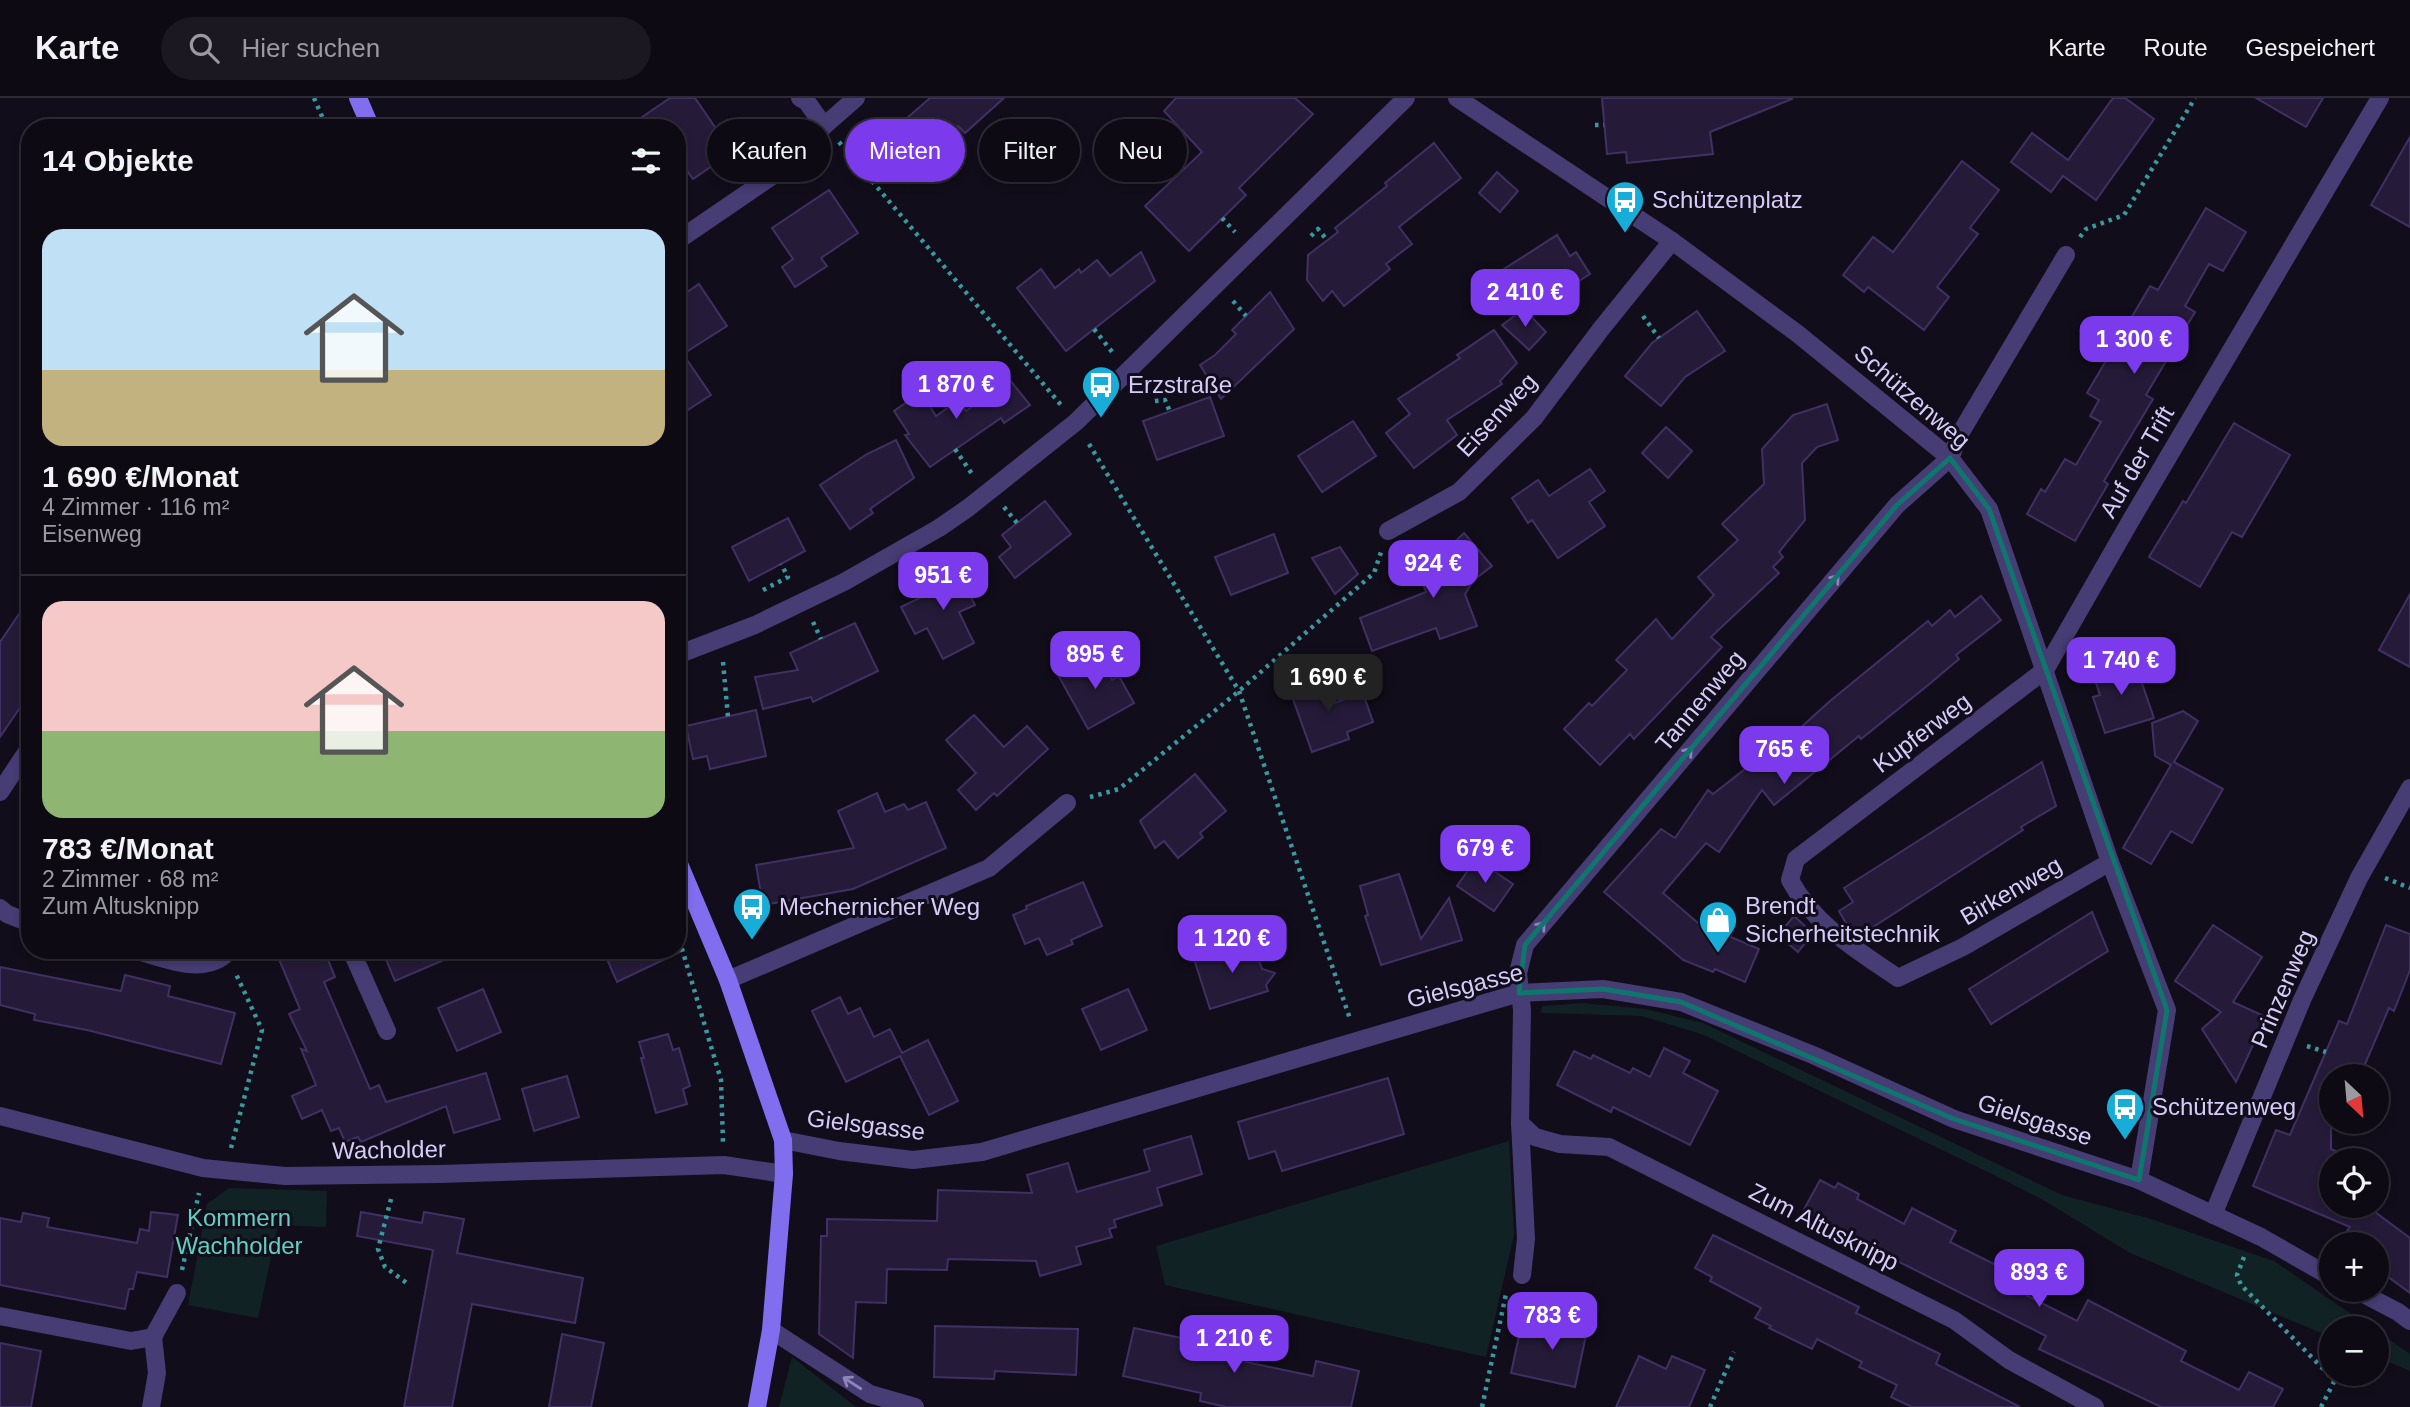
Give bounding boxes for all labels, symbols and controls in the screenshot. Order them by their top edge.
search box [161,17,651,80]
text: Karte [35,29,119,66]
icon: search [185,29,223,67]
text: Hier suchen [241,33,380,63]
text: Karte [2048,34,2106,61]
text: Route [2144,34,2208,61]
text: Gespeichert [2246,34,2375,61]
chip: Kaufen [707,119,831,182]
chip: Mieten [845,119,965,182]
chip: Filter [979,119,1080,182]
chip: Neu [1094,119,1187,182]
icon: filters [627,142,665,180]
text: 14 Objekte [42,144,194,177]
bus stop icon: Schützenplatz [1604,179,1646,234]
place label: Schützenplatz [1652,186,1803,213]
pin: 2 410 € [1460,270,1590,329]
icon: home [291,275,417,401]
text: 2 410 € [1487,279,1563,305]
pin: 1 300 € [2069,316,2199,376]
text: 1 300 € [2096,326,2172,352]
street label: Schützenweg [1849,339,1976,454]
pin: 1 870 € [891,362,1021,421]
bus stop icon: Erzstraße [1080,364,1122,419]
street label: Eisenweg [1451,367,1542,462]
text: 1 870 € [918,371,994,397]
place label: Erzstraße [1128,371,1232,398]
street label: Auf der Trift [2094,401,2179,522]
text: 1 690 €/Monat [42,460,239,493]
text: 4 Zimmer · 116 m² [42,494,229,520]
text: Eisenweg [42,521,142,547]
pin: 924 € [1384,540,1482,600]
text: 924 € [1404,550,1462,576]
pin: 951 € [894,552,992,612]
text: 951 € [914,562,972,588]
one-way arrow [1824,574,1839,592]
pin: 895 € [1046,632,1144,691]
pin: 1 740 € [2056,638,2186,697]
text: 895 € [1066,641,1124,667]
street label: Tannenweg [1650,645,1749,756]
icon: home [291,647,417,773]
text: 1 740 € [2083,647,2159,673]
pin: 1 690 € [1263,654,1393,714]
text: 1 690 € [1290,664,1366,690]
street label: Kupferweg [1868,687,1976,778]
pin: 765 € [1735,726,1833,786]
text: 765 € [1755,736,1813,762]
one-way arrow [1677,748,1692,766]
pin: 679 € [1436,826,1534,885]
text: 783 €/Monat [42,832,214,865]
text: 679 € [1456,835,1514,861]
street label: Birkenweg [1955,851,2066,930]
text: 2 Zimmer · 68 m² [42,866,218,892]
bus stop icon: Mechernicher Weg [731,886,773,941]
place label: Brendt Sicherheitstechnik [1745,892,1941,947]
text: Zum Altusknipp [42,893,199,919]
place label: Mechernicher Weg [779,893,980,920]
shop icon: Brendt Sicherheitstechnik [1697,899,1739,954]
pin: 1 120 € [1167,916,1297,975]
one-way arrow [1530,921,1546,939]
text: 1 120 € [1194,925,1270,951]
street label: Prinzenweg [2246,926,2319,1052]
street label: Gielsgasse [1404,958,1526,1013]
north arrow [2319,1064,2389,1134]
map controls [2319,1064,2389,1386]
bus stop icon: Schützenweg [2104,1086,2146,1141]
street label: Gielsgasse [1975,1088,2096,1151]
place label: Schützenweg [2152,1093,2296,1120]
street label: Gielsgasse [805,1104,927,1145]
street label: Wacholder [332,1135,446,1164]
button: locate [2319,1148,2389,1218]
street label: Zum Altusknipp [1745,1177,1903,1276]
park label: Kommern Wachholder [175,1204,303,1259]
button: + [2319,1232,2389,1302]
pin: 893 € [1990,1250,2088,1309]
text: 893 € [2010,1259,2068,1285]
pin: 783 € [1503,1292,1601,1352]
text: 783 € [1523,1302,1581,1328]
pin: 1 210 € [1169,1316,1299,1375]
button: − [2319,1316,2389,1386]
text: 1 210 € [1196,1325,1272,1351]
one-way arrow [843,1375,863,1389]

